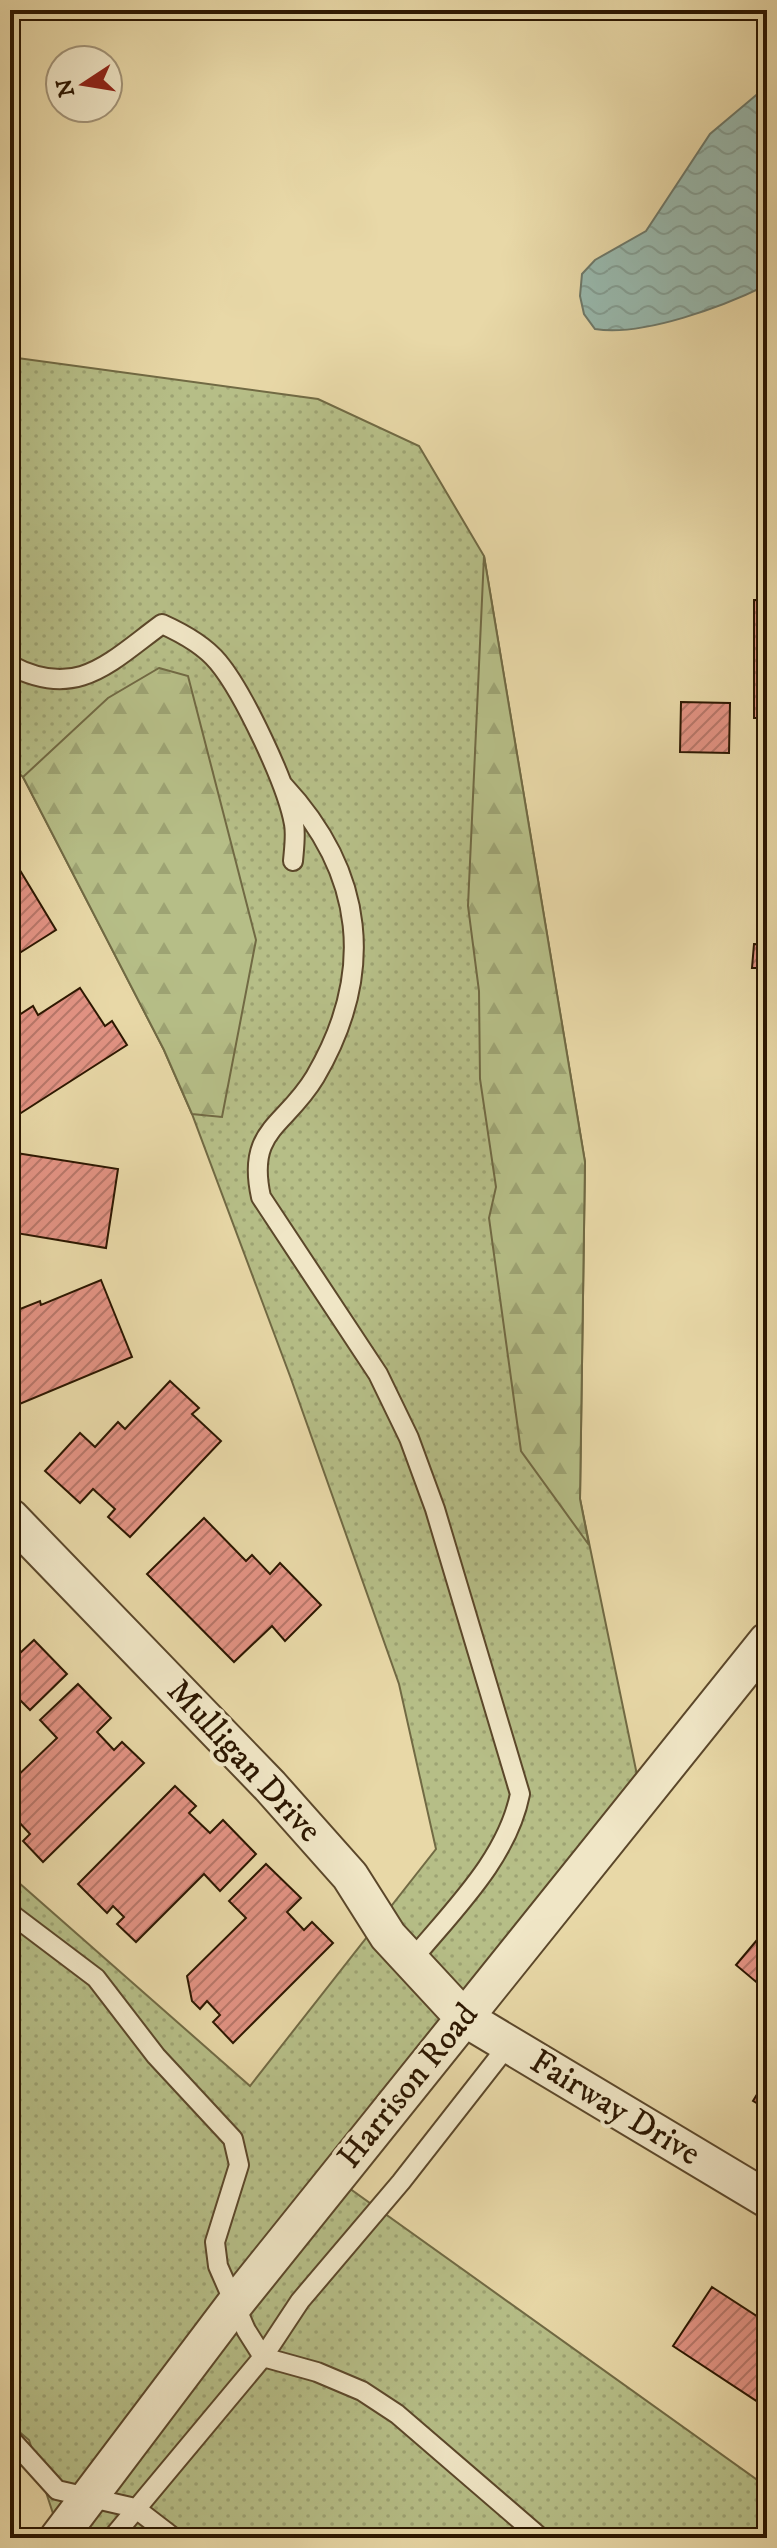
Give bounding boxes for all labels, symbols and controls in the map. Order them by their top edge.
north arrow [44,44,124,124]
text: N [51,76,81,99]
street label: Mulligan Drive [158,1671,330,1851]
street label: Harrison Road [329,1995,487,2177]
street label: Fairway Drive [522,2041,708,2175]

